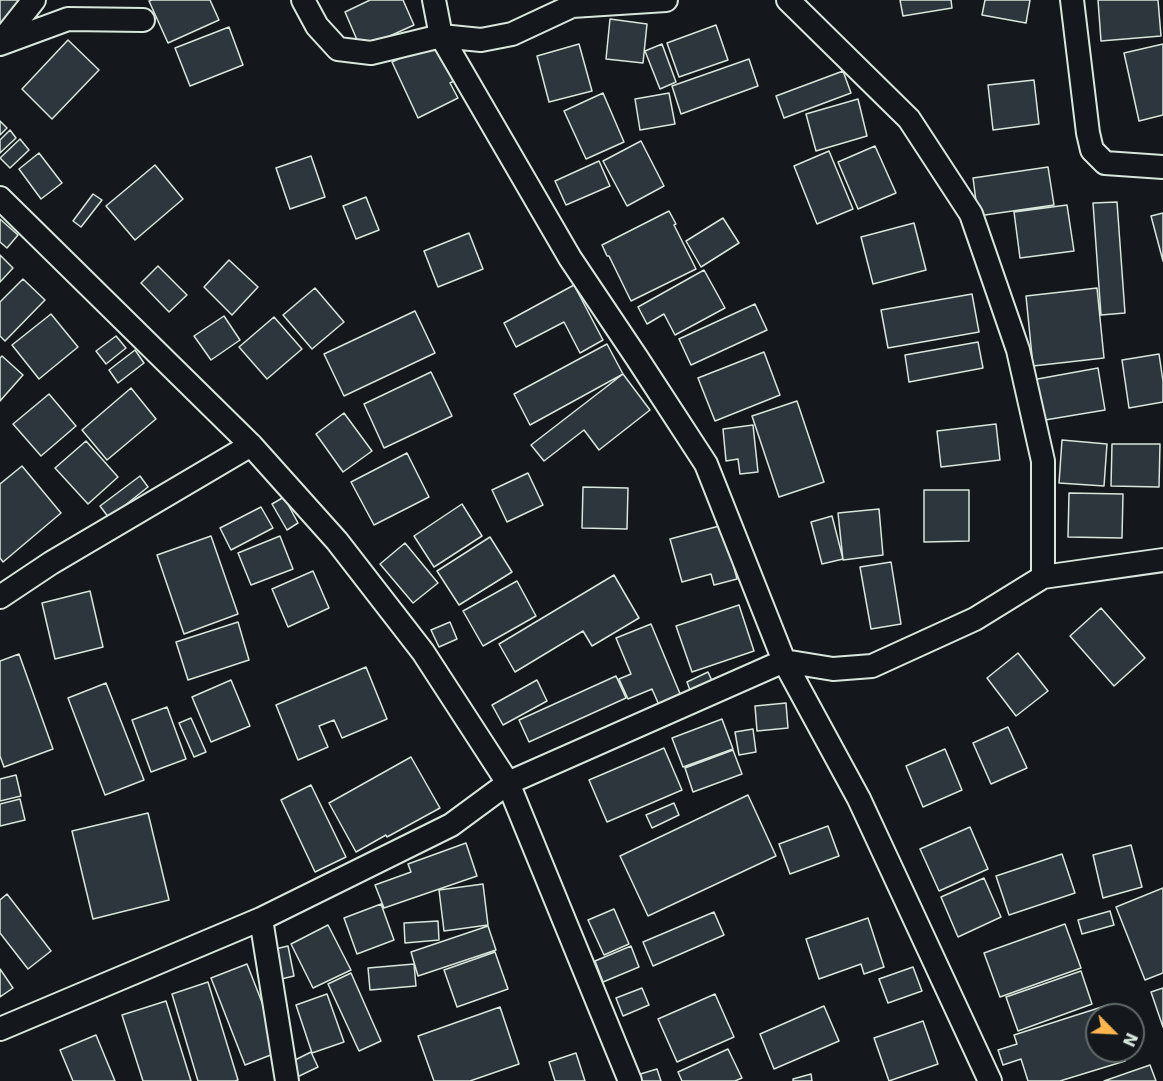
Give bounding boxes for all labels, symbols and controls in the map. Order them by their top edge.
north arrow [1085,1003,1145,1063]
text: N [1119,1030,1141,1050]

